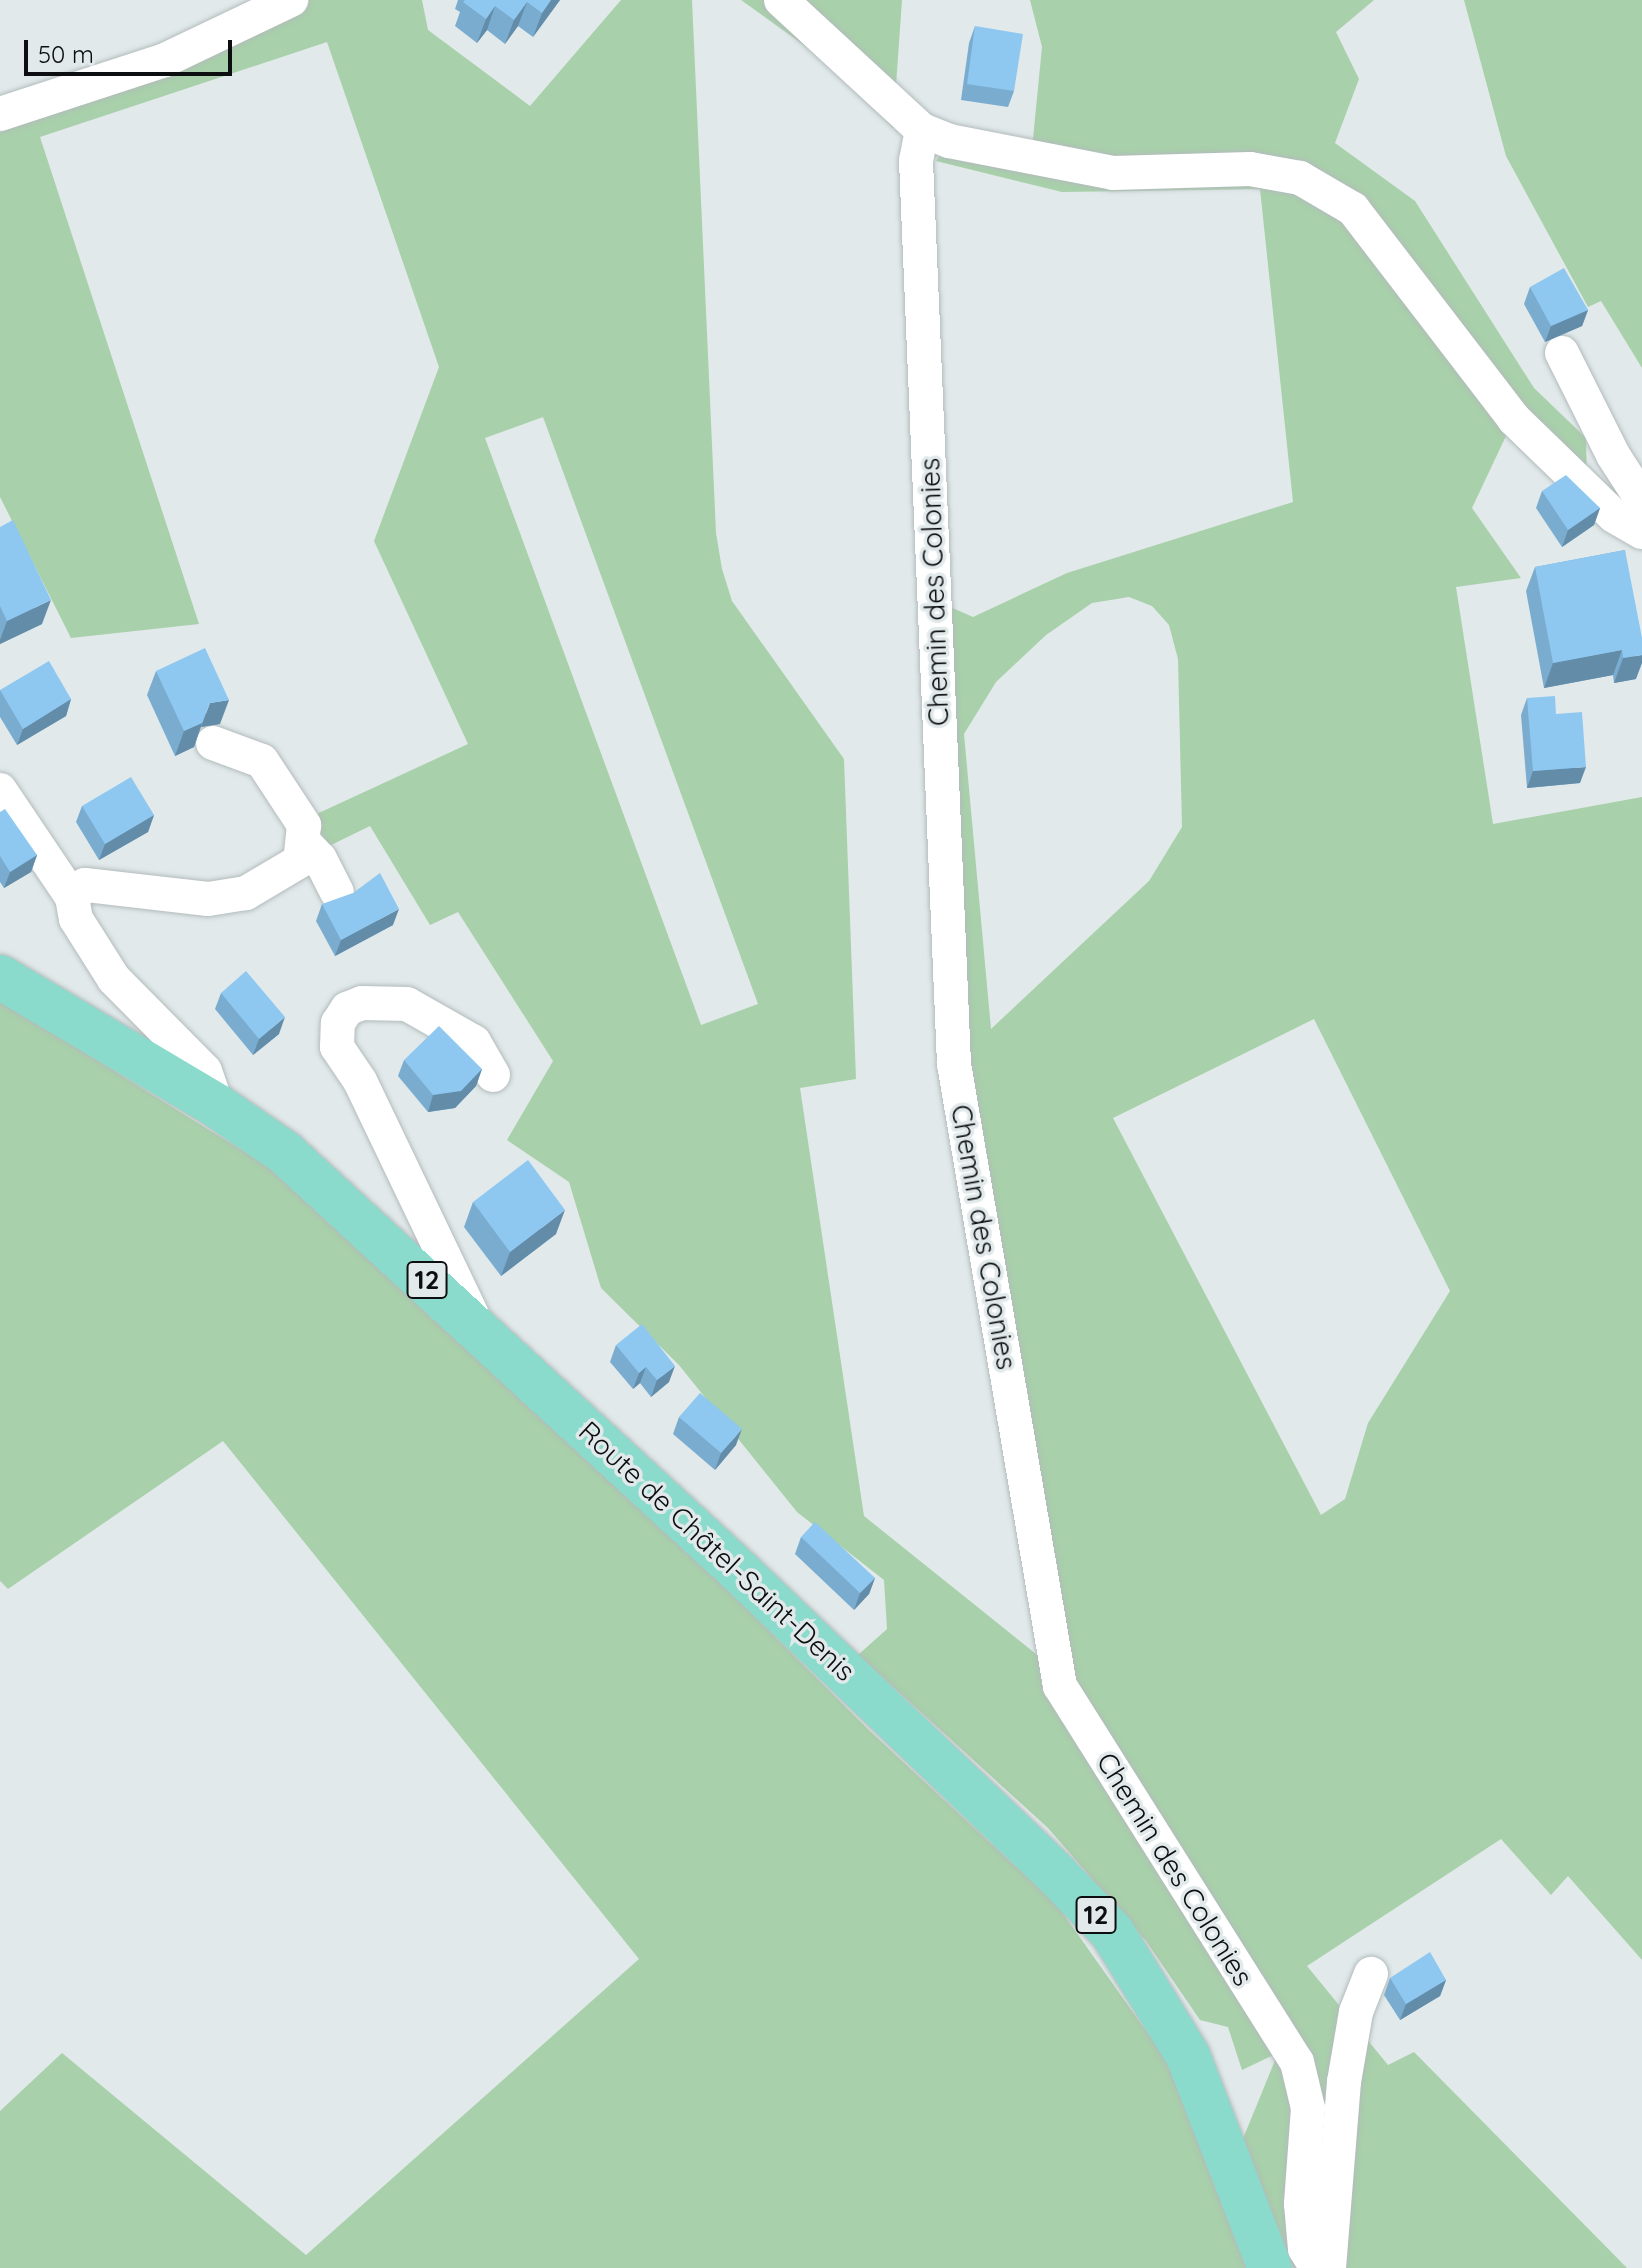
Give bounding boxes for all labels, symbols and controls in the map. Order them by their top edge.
scale bar [28,24,236,74]
text: 50 m [38,39,94,69]
street label: Chemin des Colonies [913,457,955,727]
street label: Chemin des Colonies [944,1102,1024,1372]
road number: 12 [405,1258,449,1302]
street label: Route de Châtel-Saint-Denis [572,1414,862,1688]
street label: Chemin des Colonies [1090,1746,1260,1992]
road number: 12 [1074,1893,1118,1937]

